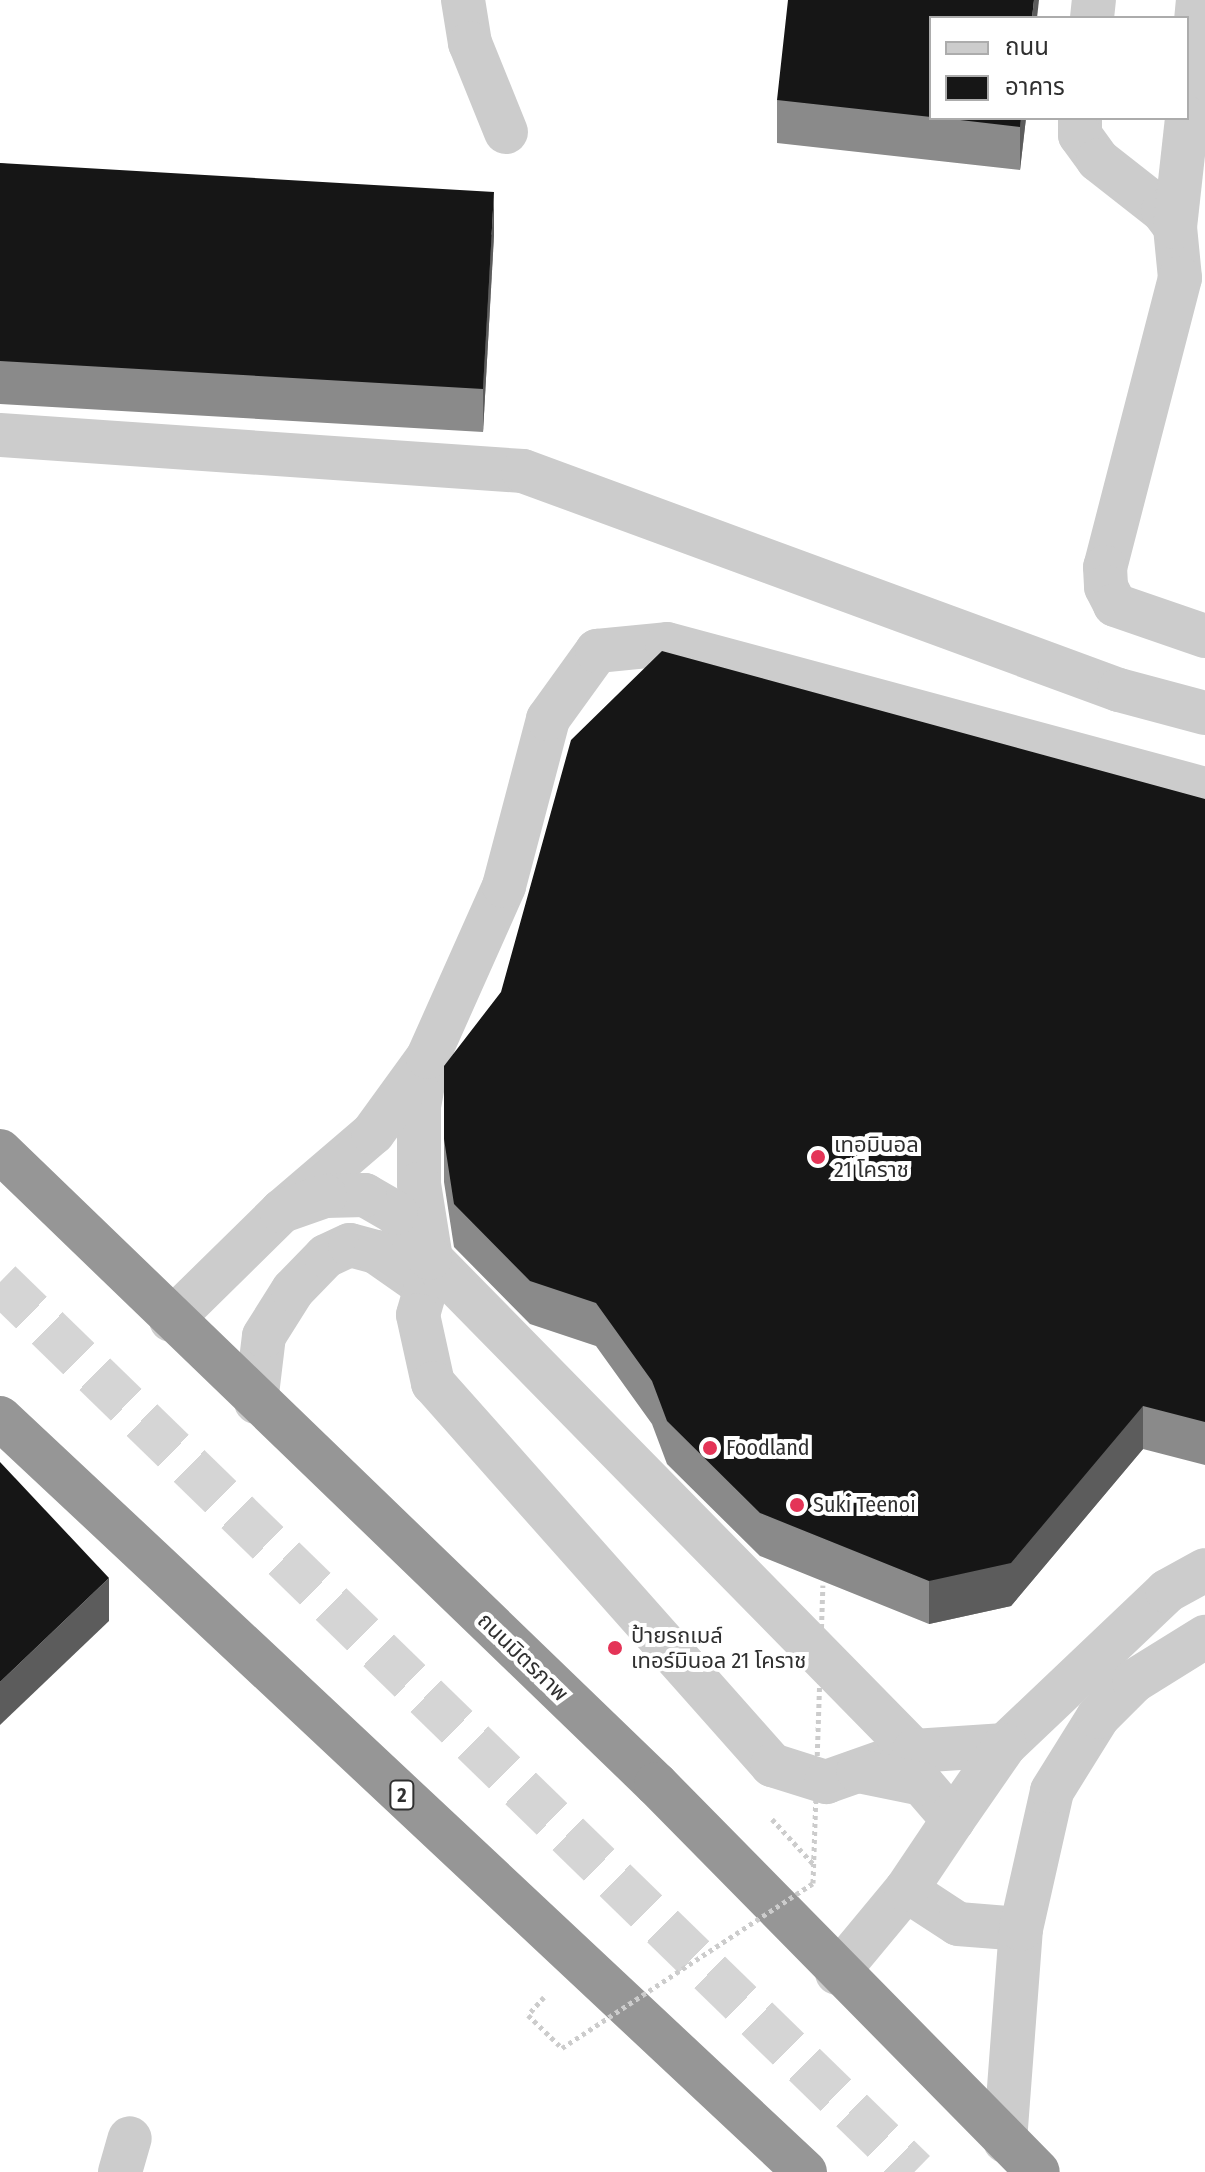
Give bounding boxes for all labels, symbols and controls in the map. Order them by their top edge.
legend [929,16,1189,120]
text: ถนน [1005,33,1049,61]
text: อาคาร [1005,73,1065,101]
place label: เทอมินอล 21 โคราช [834,1131,919,1182]
marker: เทอมินอล 21 โคราช [809,1148,827,1166]
place label: Foodland [726,1435,810,1461]
marker: Foodland [701,1439,719,1457]
place label: Suki Teenoi [813,1492,916,1518]
marker: Suki Teenoi [788,1496,806,1514]
street label: ถนนมิตรภาพ [472,1607,574,1707]
place label: ป้ายรถเมล์ เทอร์มินอล 21 โคราช [631,1622,806,1674]
marker: ป้ายรถเมล์ เทอร์มินอล 21 โคราช [606,1639,624,1657]
road number: 2 [388,1779,416,1811]

